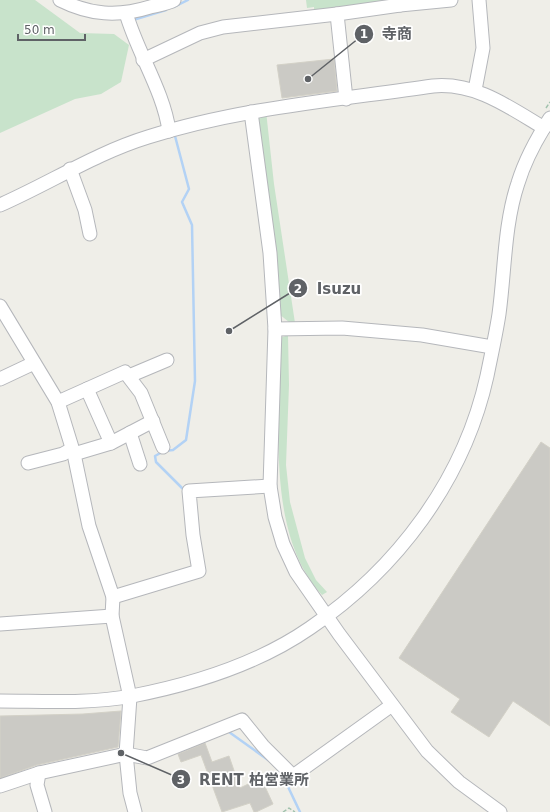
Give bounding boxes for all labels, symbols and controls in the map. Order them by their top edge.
scale bar [18,16,85,42]
callout: 寺商 [354,21,420,48]
text: 50 m [24,23,55,37]
text: 寺商 [382,25,412,43]
text: 1 [360,27,368,41]
callout: Isuzu [288,275,369,302]
text: Isuzu [317,280,361,298]
text: 2 [294,282,302,296]
callout: RENT 柏営業所 [171,766,317,793]
text: RENT 柏営業所 [199,771,309,789]
text: 3 [177,773,185,787]

